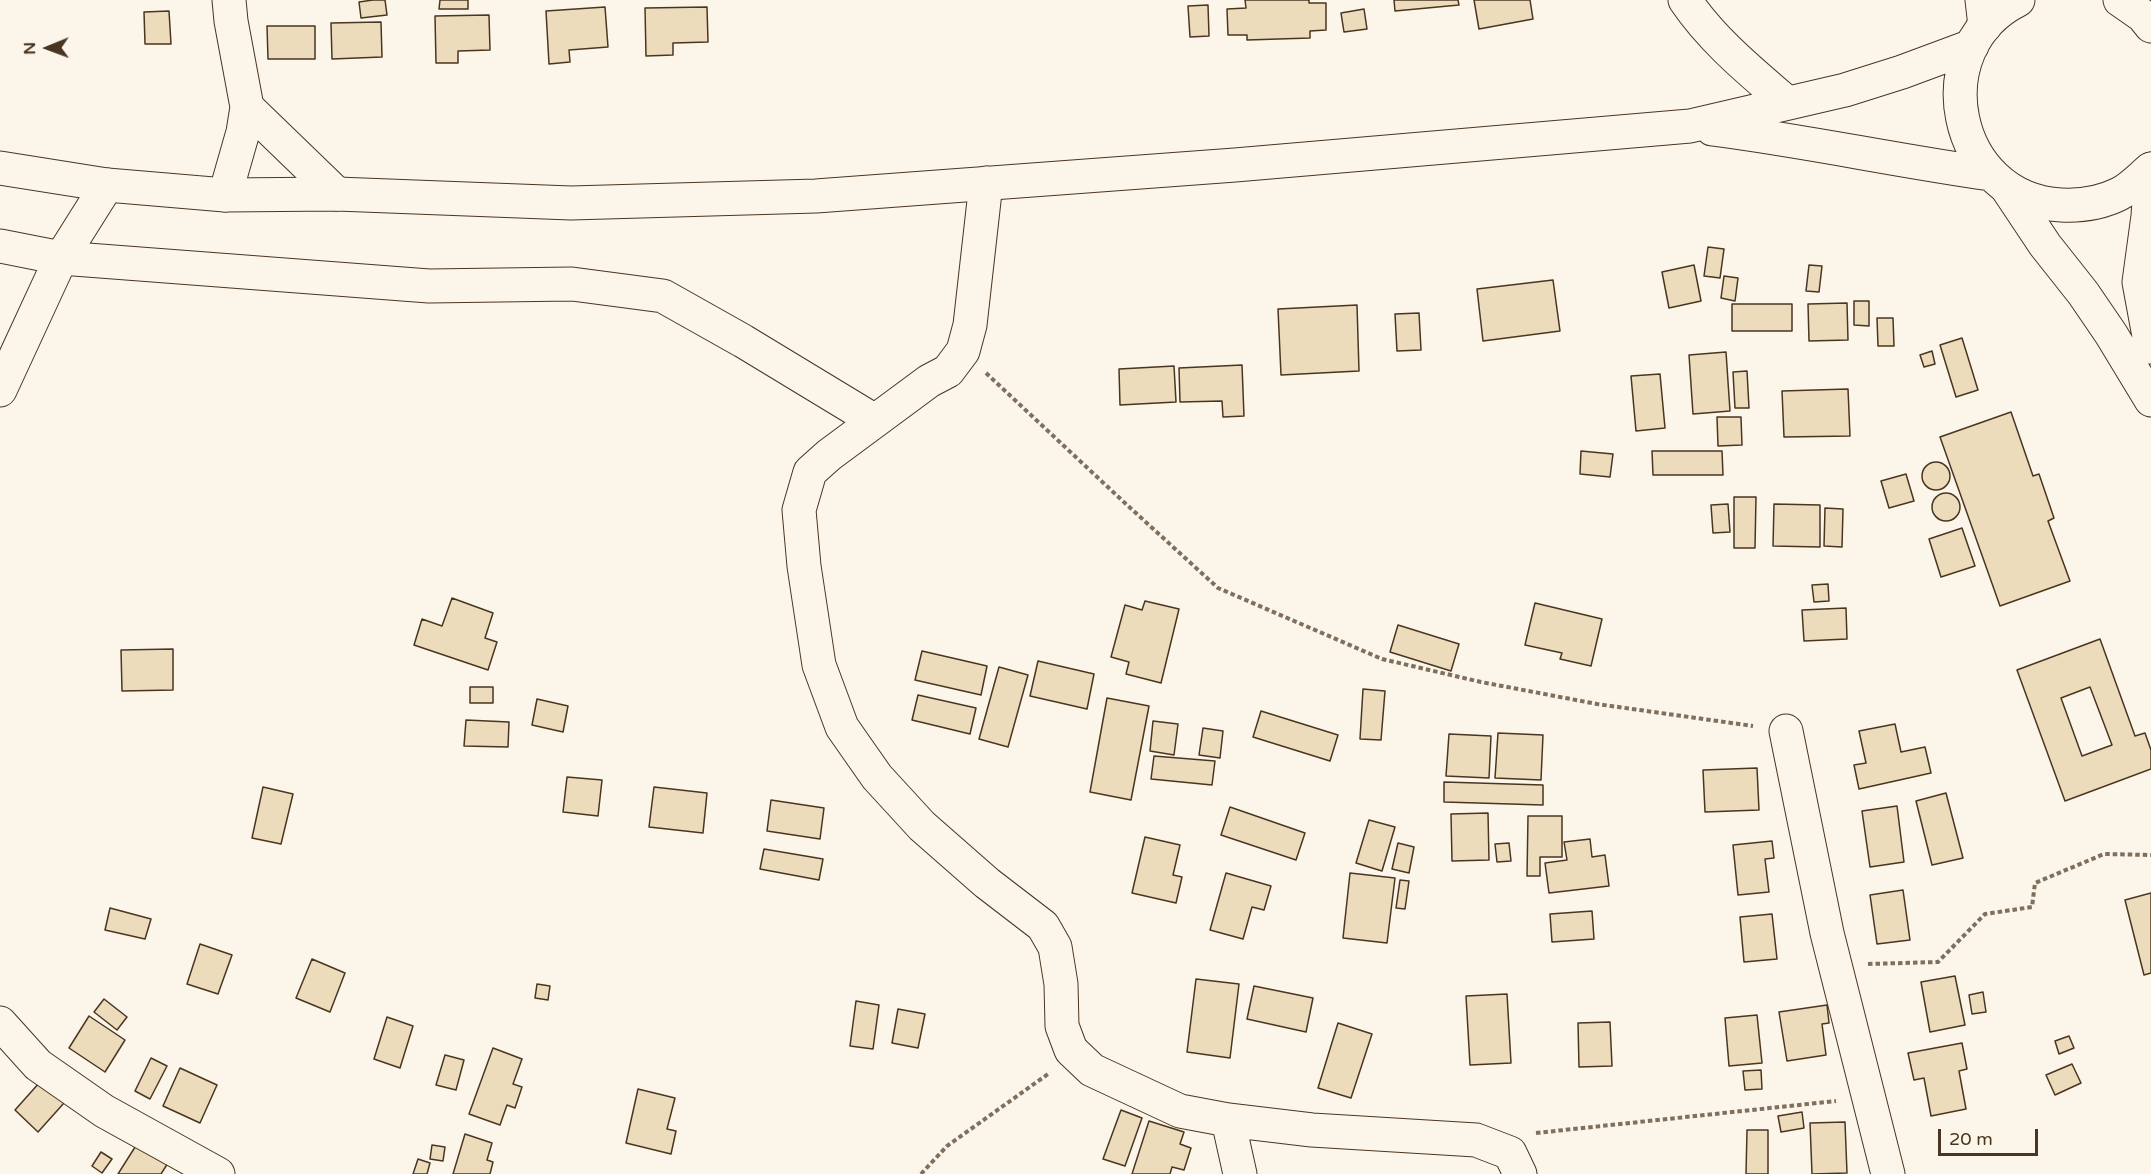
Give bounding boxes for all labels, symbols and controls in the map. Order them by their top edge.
north arrow [18,18,78,78]
text: N [20,42,40,55]
scale bar [1941,1117,2042,1155]
text: 20 m [1949,1128,1993,1150]

